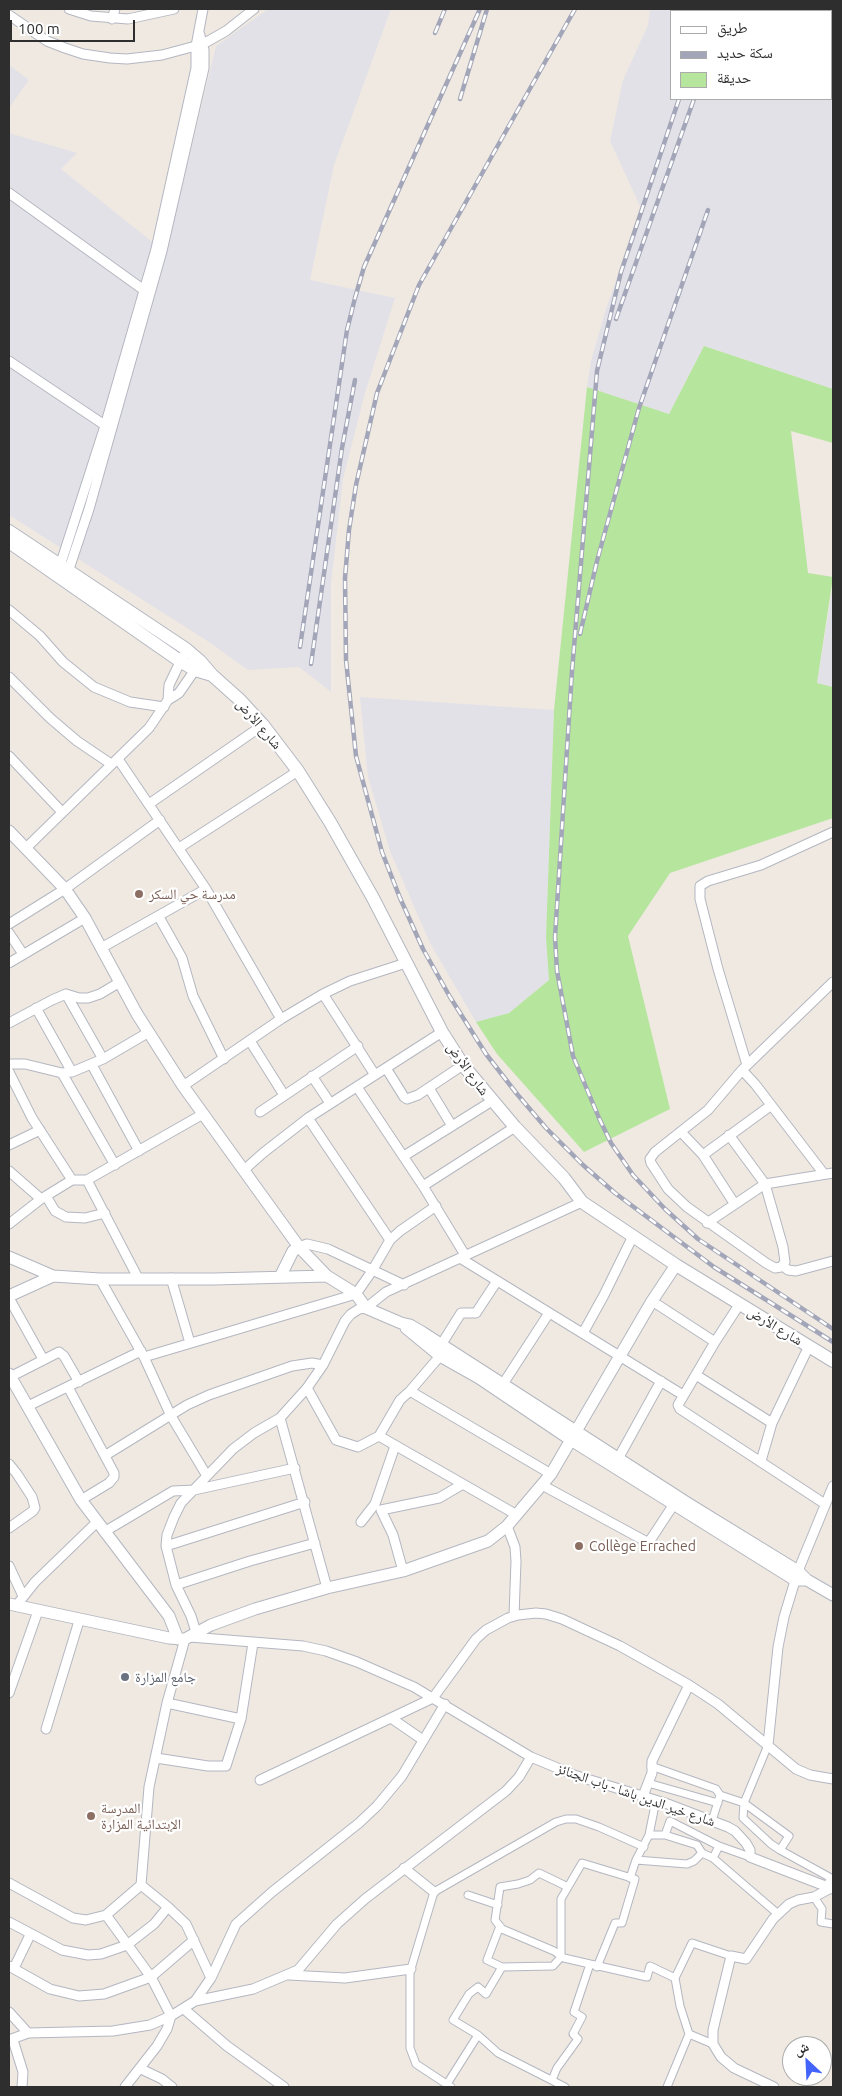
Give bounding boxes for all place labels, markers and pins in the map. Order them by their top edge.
place label: مدرسة حي السكر [149,886,236,902]
marker: مدرسة حي السكر [133,888,145,900]
place label: Collège Errached [589,1538,696,1554]
marker: Collège Errached [573,1540,585,1552]
place label: جامع المزارة [135,1669,196,1685]
marker: جامع المزارة [119,1671,131,1683]
place label: المدرسة الإبتدائية المزارة [101,1800,181,1832]
marker: المدرسة الإبتدائية المزارة [85,1810,97,1822]

